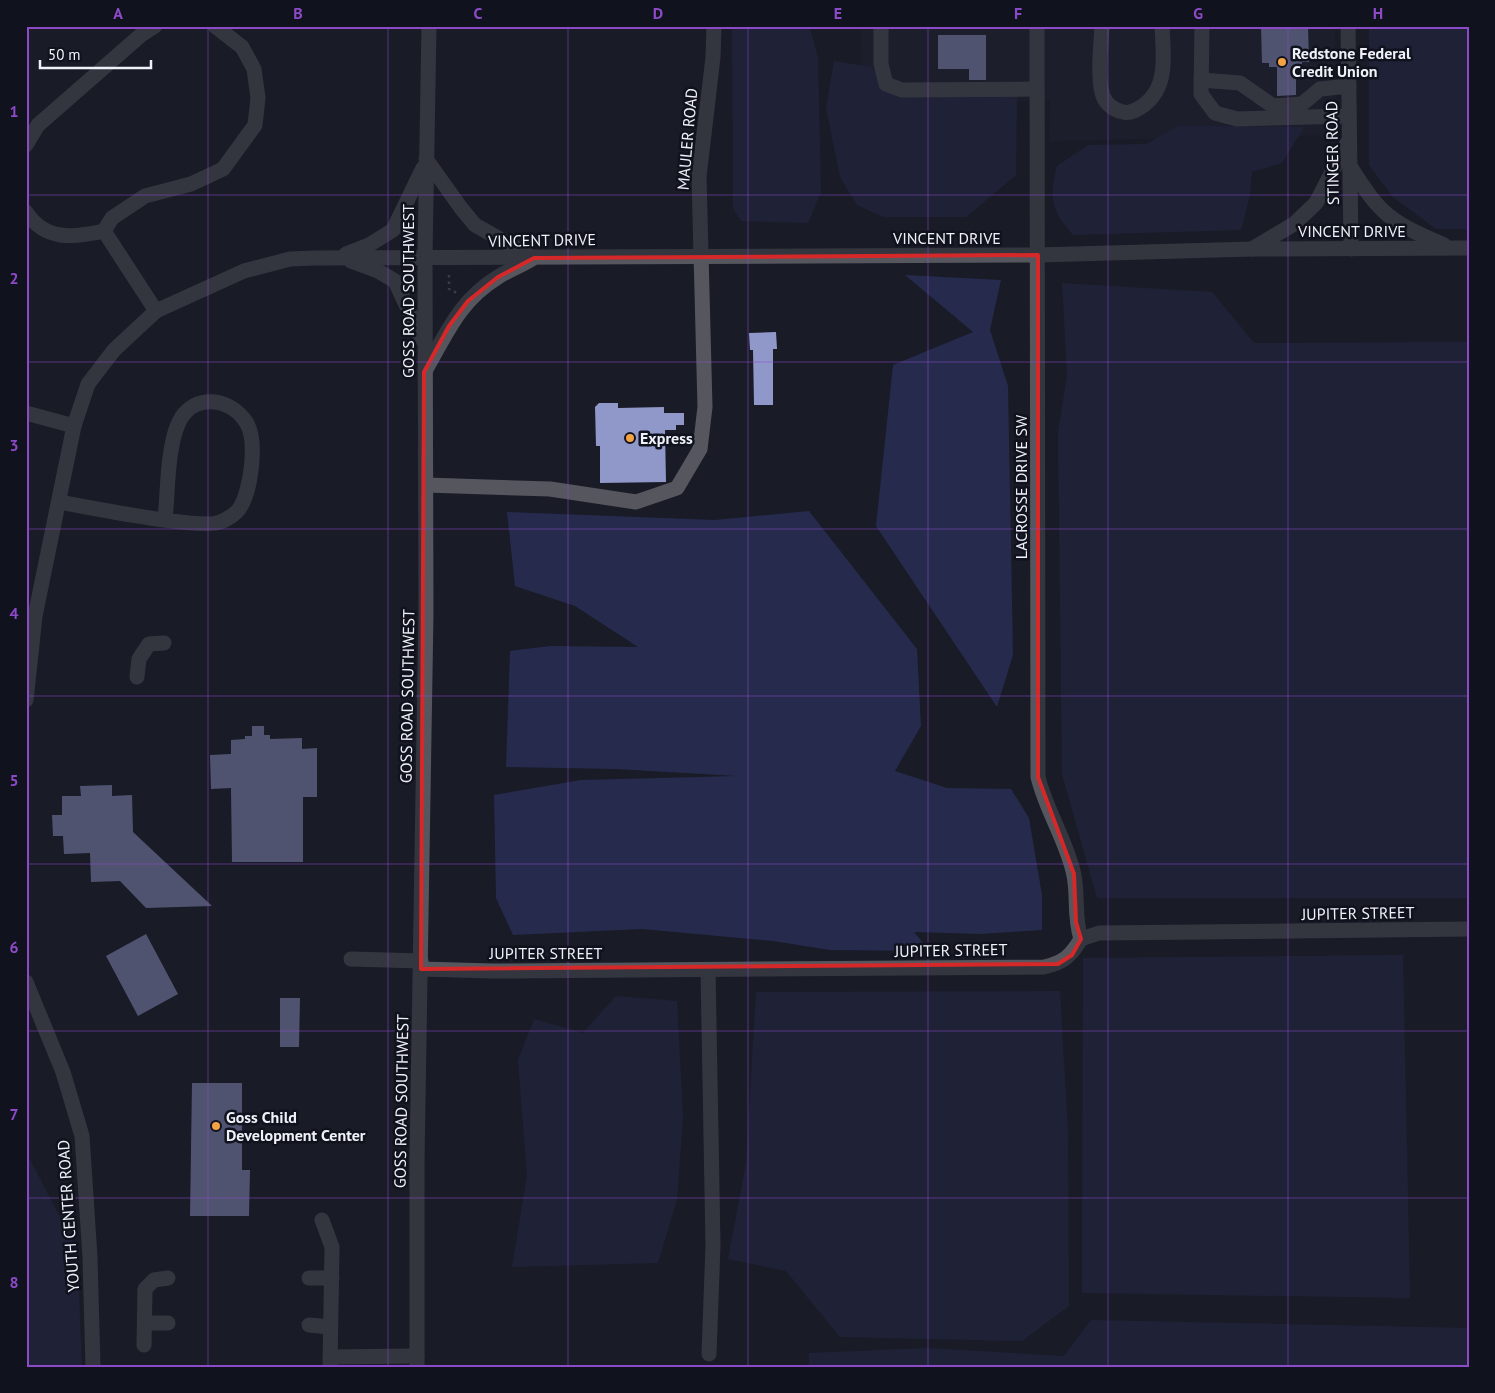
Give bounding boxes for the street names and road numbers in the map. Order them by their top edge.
street label: MAULER ROAD [673,87,701,191]
street label: STINGER ROAD [1321,101,1343,205]
street label: GOSS ROAD SOUTHWEST [398,204,418,378]
street label: VINCENT DRIVE [1297,221,1406,241]
street label: VINCENT DRIVE [892,228,1001,248]
street label: VINCENT DRIVE [487,229,596,251]
street label: LACROSSE DRIVE SW [1011,414,1031,559]
street label: GOSS ROAD SOUTHWEST [395,609,419,783]
street label: JUPITER STREET [1300,902,1415,924]
street label: JUPITER STREET [893,939,1008,961]
street label: JUPITER STREET [489,943,603,963]
street label: GOSS ROAD SOUTHWEST [389,1014,413,1188]
street label: YOUTH CENTER ROAD [53,1139,83,1293]

